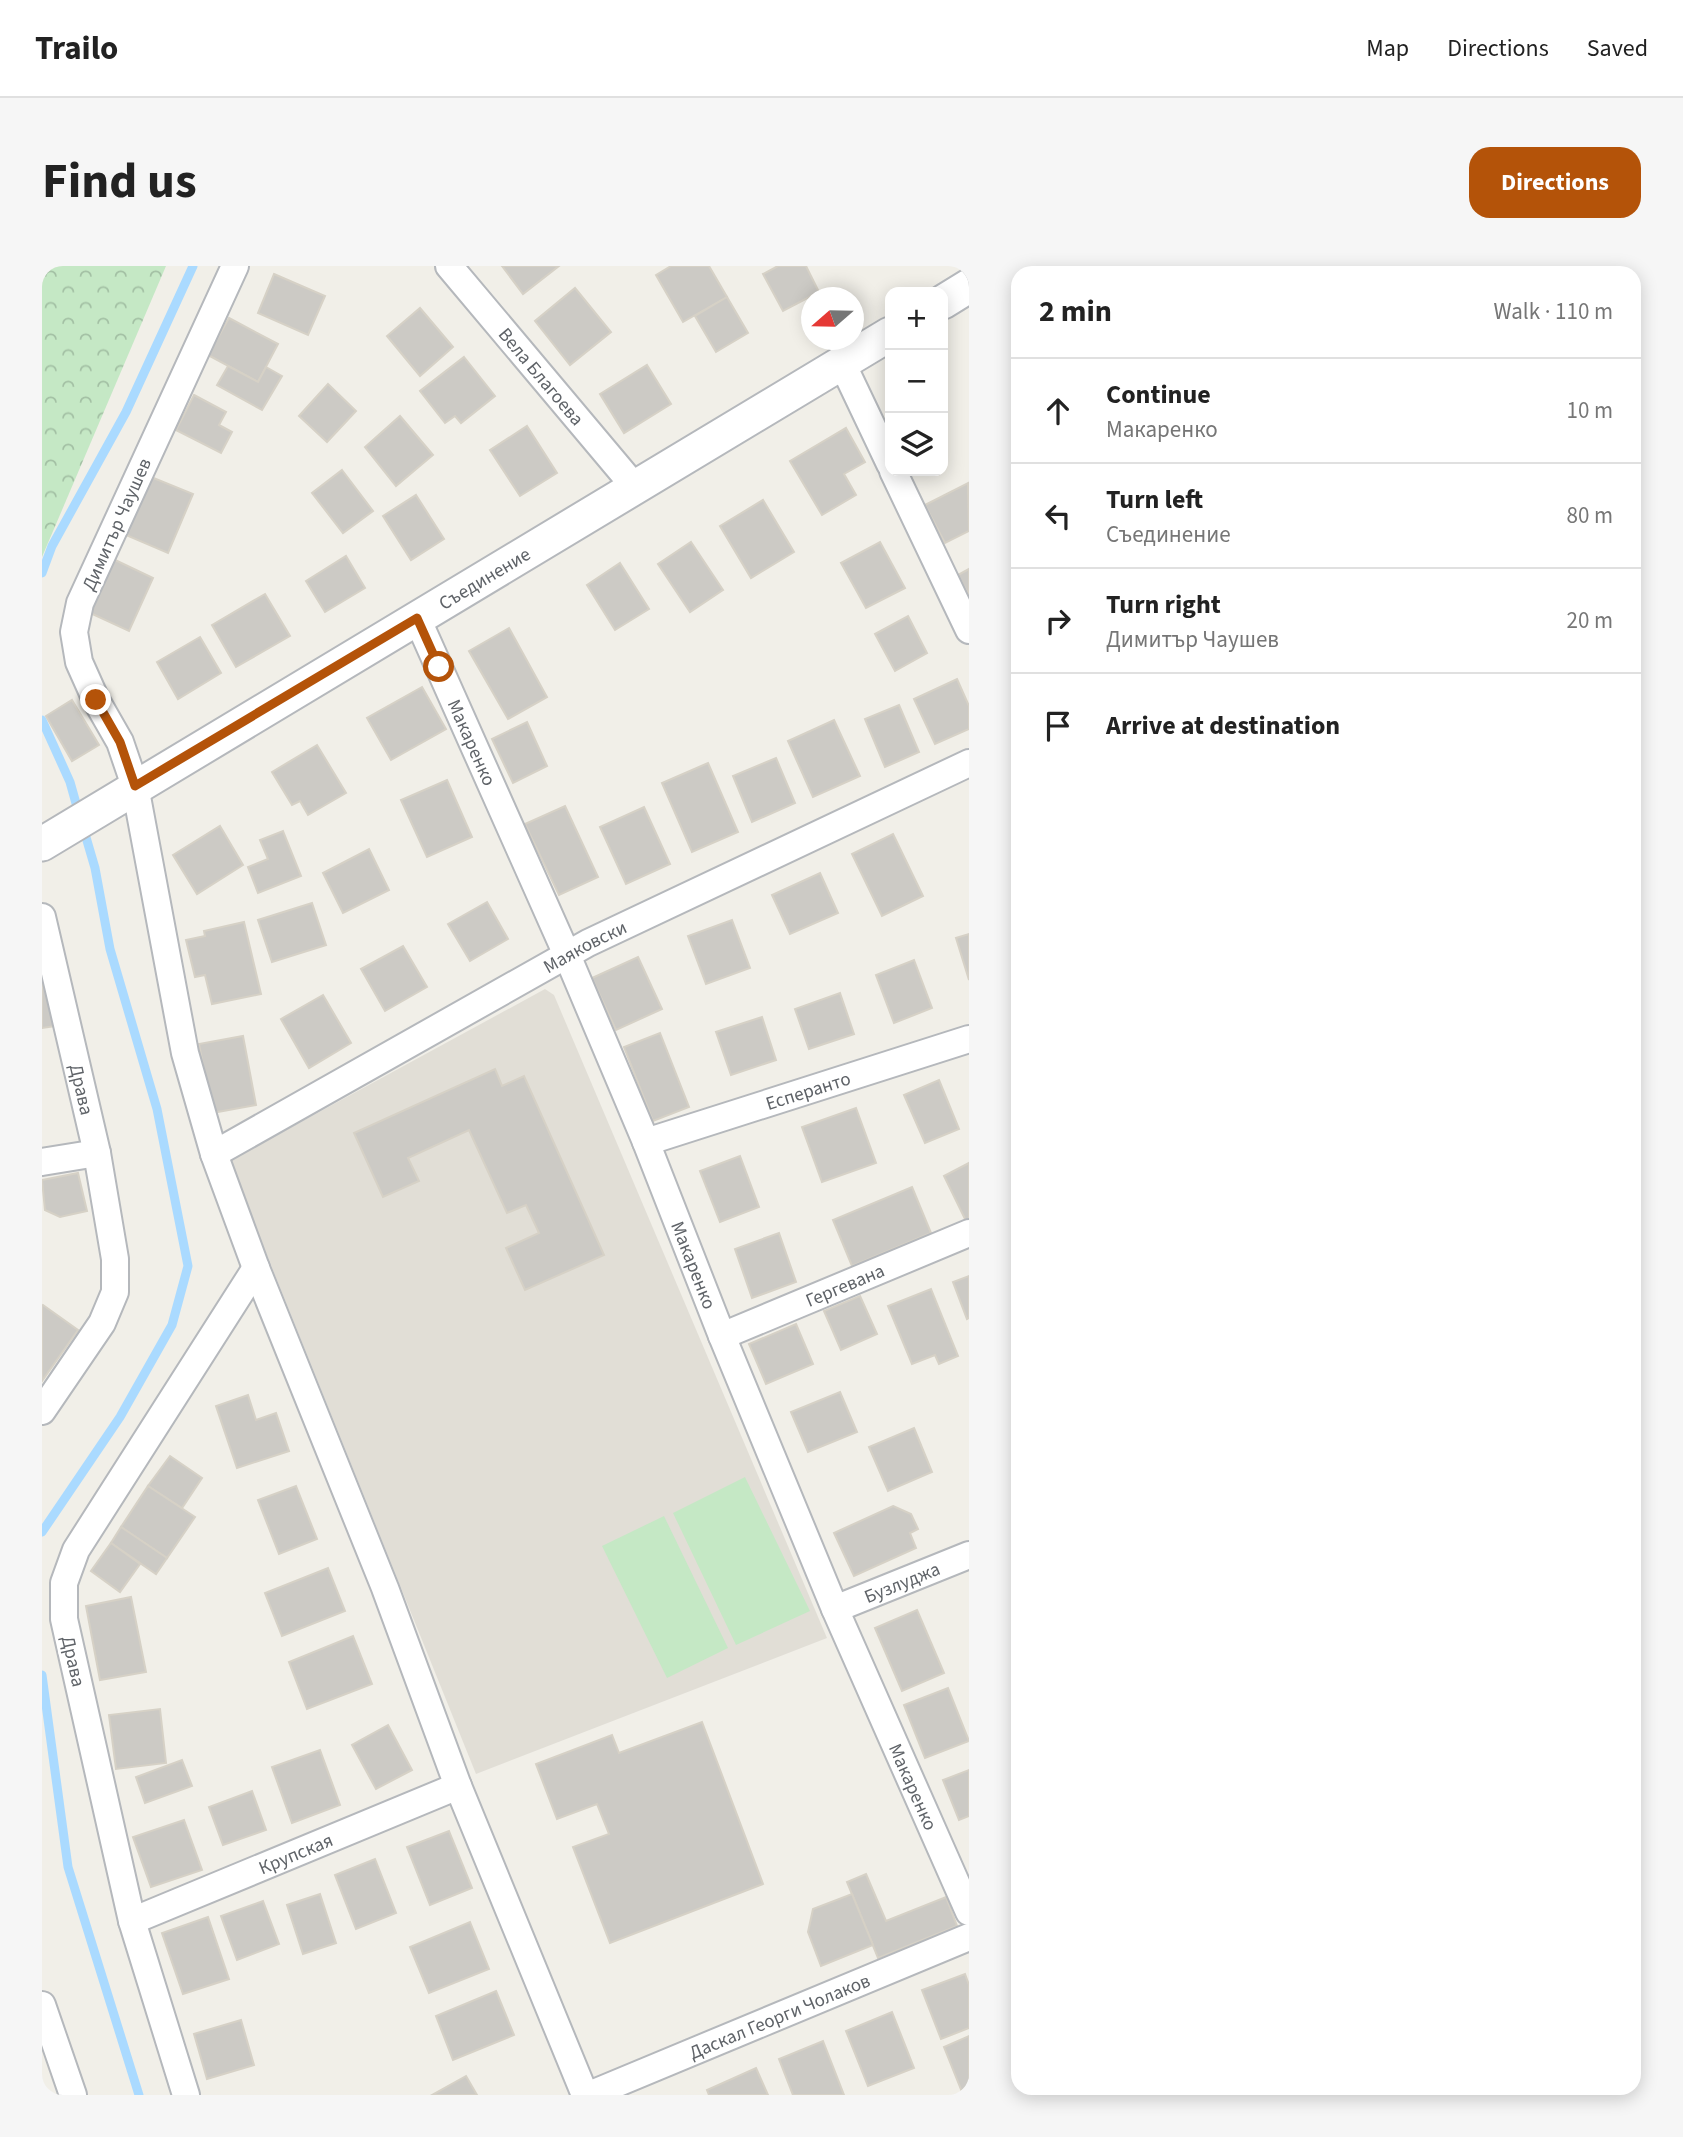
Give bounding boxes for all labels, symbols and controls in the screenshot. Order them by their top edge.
text: Trailo [35,25,118,72]
text: Map [1366,31,1409,66]
text: Directions [1447,31,1549,66]
text: Saved [1587,31,1648,66]
text: Find us [42,147,197,217]
button: Directions [1469,147,1641,218]
north arrow [801,287,864,350]
map controls [885,287,948,476]
button: + [885,287,948,350]
text: 2 min [1039,290,1112,333]
text: Walk · 110 m [1494,295,1613,328]
street label: Вела Благоева [491,322,590,432]
button: − [885,350,948,413]
text: Continue [1106,376,1211,413]
icon: ahead [1039,392,1077,430]
text: 10 m [1566,394,1613,427]
button: layers [885,413,948,476]
text: Макаренко [1106,413,1218,446]
street label: Димитър Чаушев [76,454,159,595]
text: Turn left [1106,481,1203,518]
icon: left [1039,497,1077,535]
text: 80 m [1566,499,1613,532]
text: Съединение [1106,518,1231,551]
street label: Съединение [434,541,536,617]
text: Turn right [1106,586,1221,623]
icon: right [1039,602,1077,640]
text: 20 m [1566,604,1613,637]
text: Димитър Чаушев [1106,623,1279,656]
route start [423,651,454,682]
route end [80,684,111,715]
street label: Макаренко [440,695,502,790]
icon: arrive [1039,707,1077,745]
text: Arrive at destination [1106,707,1340,744]
street label: Маяковски [539,915,632,981]
street label: Драва [62,1062,100,1118]
street label: Есперанто [762,1066,854,1118]
street label: Макаренко [663,1218,722,1313]
street label: Гергевана [802,1258,889,1315]
street label: Бузлуджа [860,1556,944,1611]
street label: Драва [54,1633,91,1690]
street label: Макаренко [881,1740,943,1835]
street label: Крупская [255,1827,337,1882]
street label: Даскал Георги Чолаков [685,1968,874,2067]

